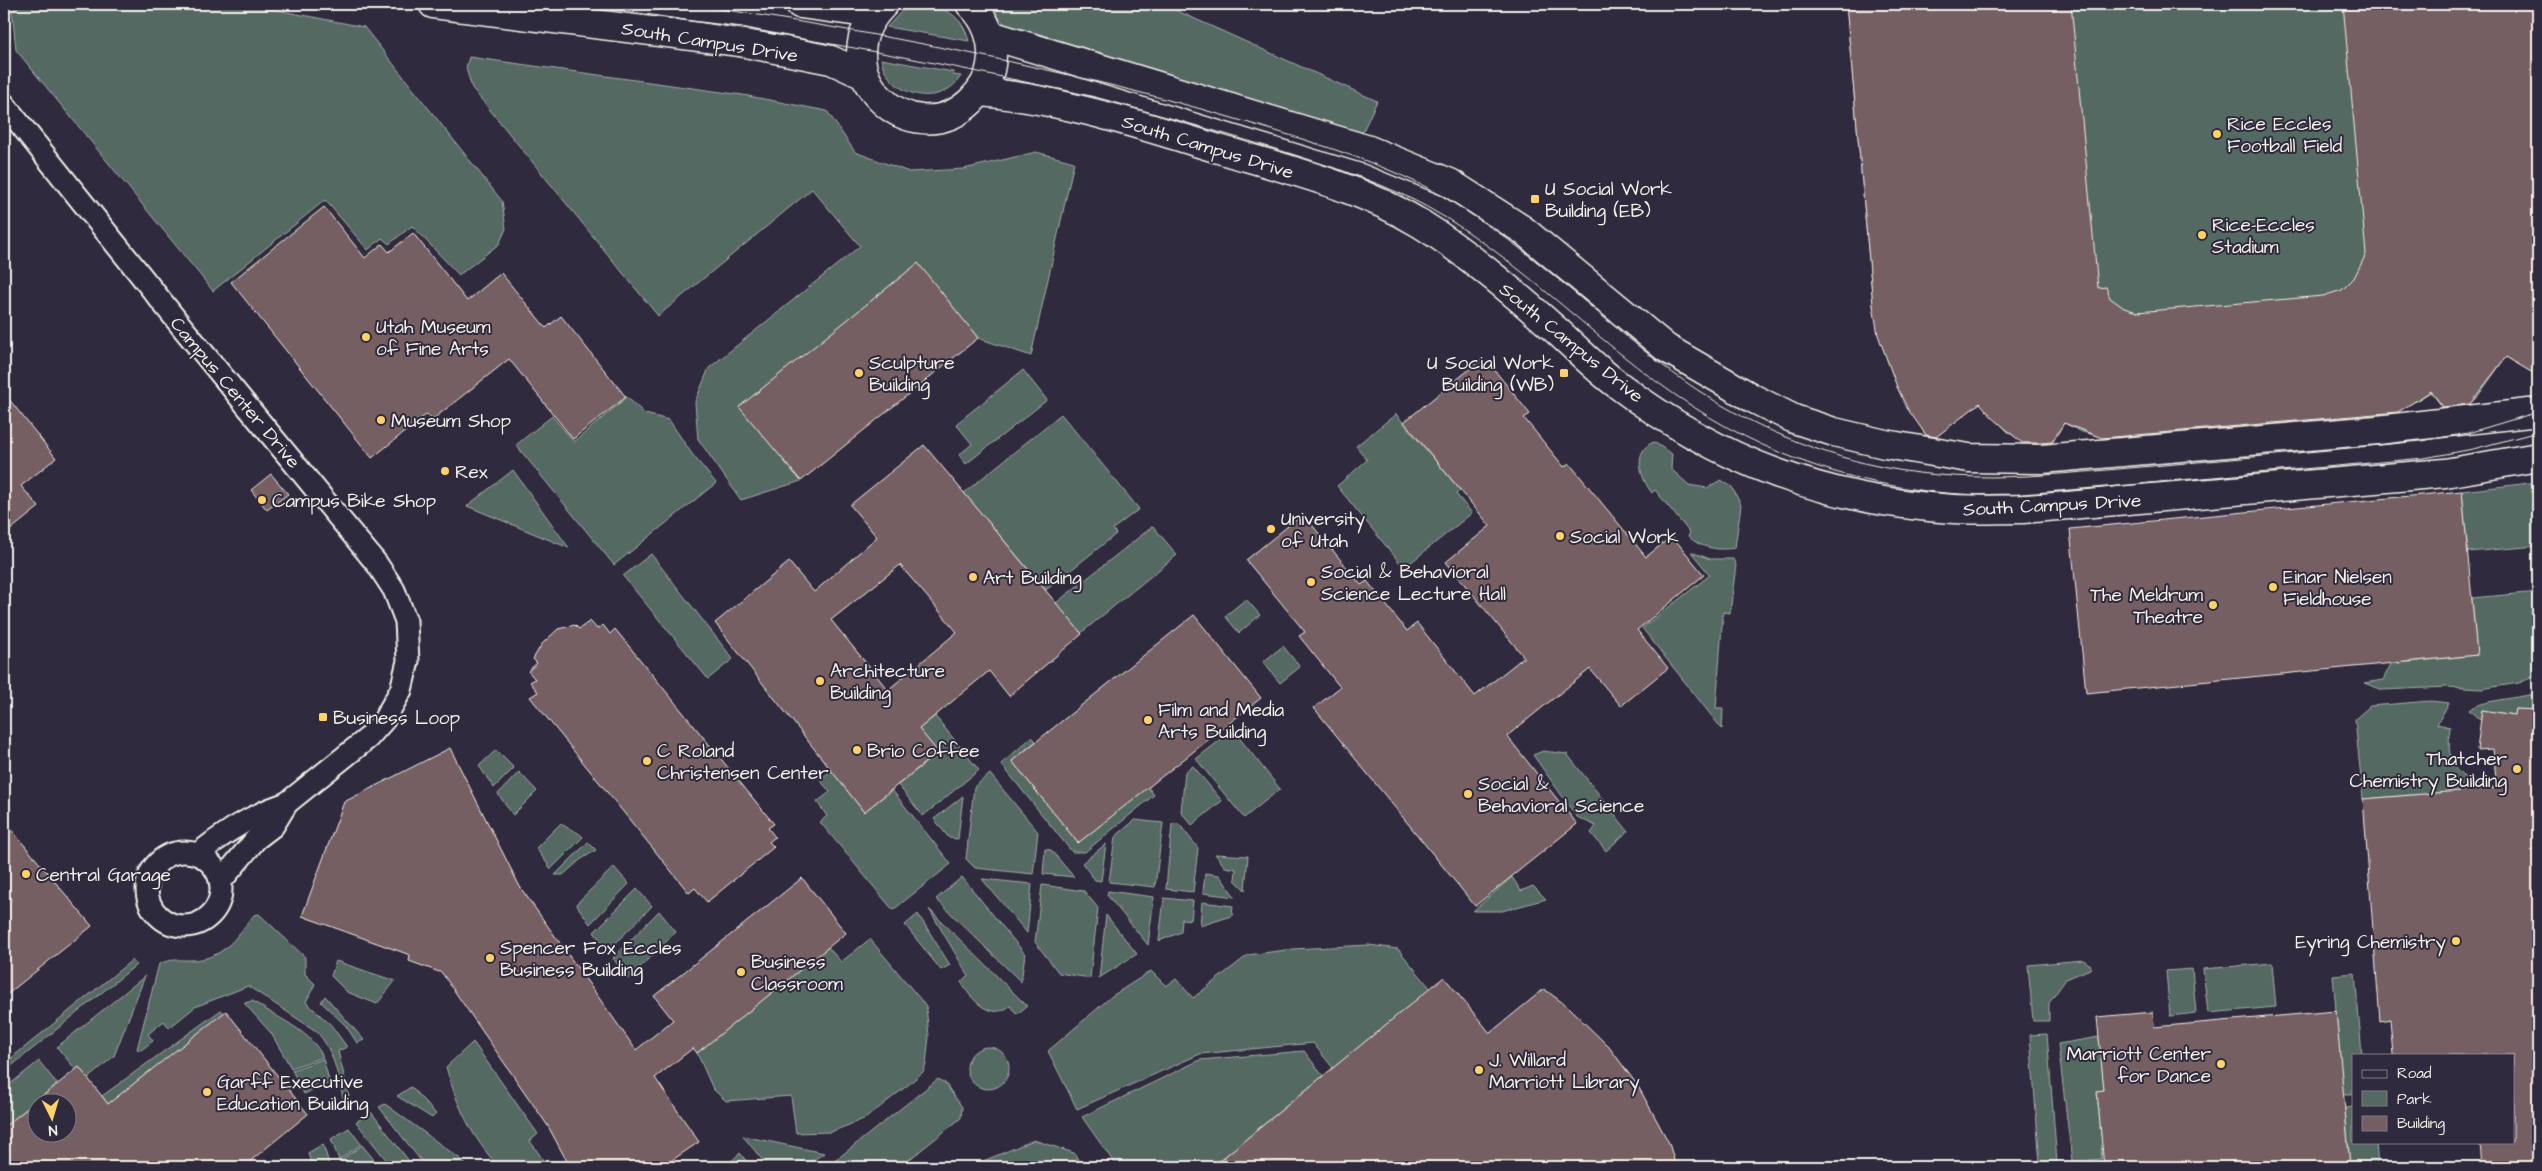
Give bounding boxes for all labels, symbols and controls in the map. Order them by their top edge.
street label: South Campus Drive [620,15,800,70]
street label: South Campus Drive [1118,108,1297,186]
place label: Rice Eccles Football Field [2227,111,2342,160]
marker: Rice Eccles Football Field [2211,128,2223,140]
place label: U Social Work Building (EB) [1545,176,1672,226]
marker: U Social Work Building (EB) [1529,193,1541,205]
place label: Rice-Eccles Stadium [2212,212,2315,261]
marker: Rice-Eccles Stadium [2196,229,2208,241]
street label: South Campus Drive [1493,277,1649,410]
street label: Campus Center Drive [163,311,306,475]
place label: Utah Museum of Fine Arts [376,314,491,363]
marker: Utah Museum of Fine Arts [360,331,372,343]
place label: Sculpture Building [869,350,955,400]
place label: U Social Work Building (WB) [1427,350,1554,400]
marker: Sculpture Building [853,367,865,379]
marker: U Social Work Building (WB) [1558,367,1570,379]
place label: Museum Shop [391,408,512,435]
marker: Museum Shop [375,414,387,426]
place label: Rex [455,459,488,486]
marker: Rex [439,465,451,477]
street label: South Campus Drive [1962,487,2142,524]
place label: Campus Bike Shop [272,488,437,515]
marker: Campus Bike Shop [256,494,268,506]
place label: University of Utah [1281,506,1366,555]
marker: University of Utah [1265,523,1277,535]
place label: Social Work [1570,524,1679,551]
marker: Social Work [1554,530,1566,542]
place label: Social & Behavioral Science Lecture Hall [1321,559,1506,608]
place label: Einar Nielsen Fieldhouse [2283,564,2392,613]
place label: Art Building [983,565,1082,593]
marker: Art Building [967,571,979,583]
marker: Social & Behavioral Science Lecture Hall [1305,576,1317,588]
marker: Einar Nielsen Fieldhouse [2267,581,2279,593]
place label: The Meldrum Theatre [2090,582,2203,631]
marker: The Meldrum Theatre [2207,599,2219,611]
place label: Architecture Building [830,658,945,708]
marker: Architecture Building [814,675,826,687]
place label: Film and Media Arts Building [1158,697,1285,747]
place label: Business Loop [333,705,461,732]
marker: Business Loop [317,711,329,723]
marker: Film and Media Arts Building [1142,714,1154,726]
place label: C Roland Christensen Center [657,738,829,787]
place label: Brio Coffee [867,738,979,765]
marker: Brio Coffee [851,744,863,756]
place label: Thatcher Chemistry Building [2350,746,2508,796]
marker: C Roland Christensen Center [641,755,653,767]
marker: Thatcher Chemistry Building [2511,763,2523,775]
place label: Social & Behavioral Science [1478,771,1644,820]
marker: Social & Behavioral Science [1462,788,1474,800]
place label: Central Garage [36,862,171,890]
marker: Central Garage [20,868,32,880]
place label: Eyring Chemistry [2295,929,2447,957]
place label: Spencer Fox Eccles Business Building [500,935,681,985]
marker: Eyring Chemistry [2450,935,2462,947]
place label: Business Classroom [751,949,843,998]
marker: Spencer Fox Eccles Business Building [484,952,496,964]
marker: Business Classroom [735,966,747,978]
place label: Marriott Center for Dance [2066,1041,2212,1090]
place label: J. Willard Marriott Library [1489,1047,1640,1097]
legend [2352,1054,2514,1144]
marker: Marriott Center for Dance [2215,1058,2227,1070]
text: Road [2397,1063,2432,1084]
marker: J. Willard Marriott Library [1473,1064,1485,1076]
place label: Garff Executive Education Building [217,1069,369,1119]
marker: Garff Executive Education Building [201,1086,213,1098]
text: Park [2397,1089,2432,1110]
north arrow [28,1094,78,1144]
text: Building [2397,1113,2445,1135]
text: N [48,1120,58,1140]

